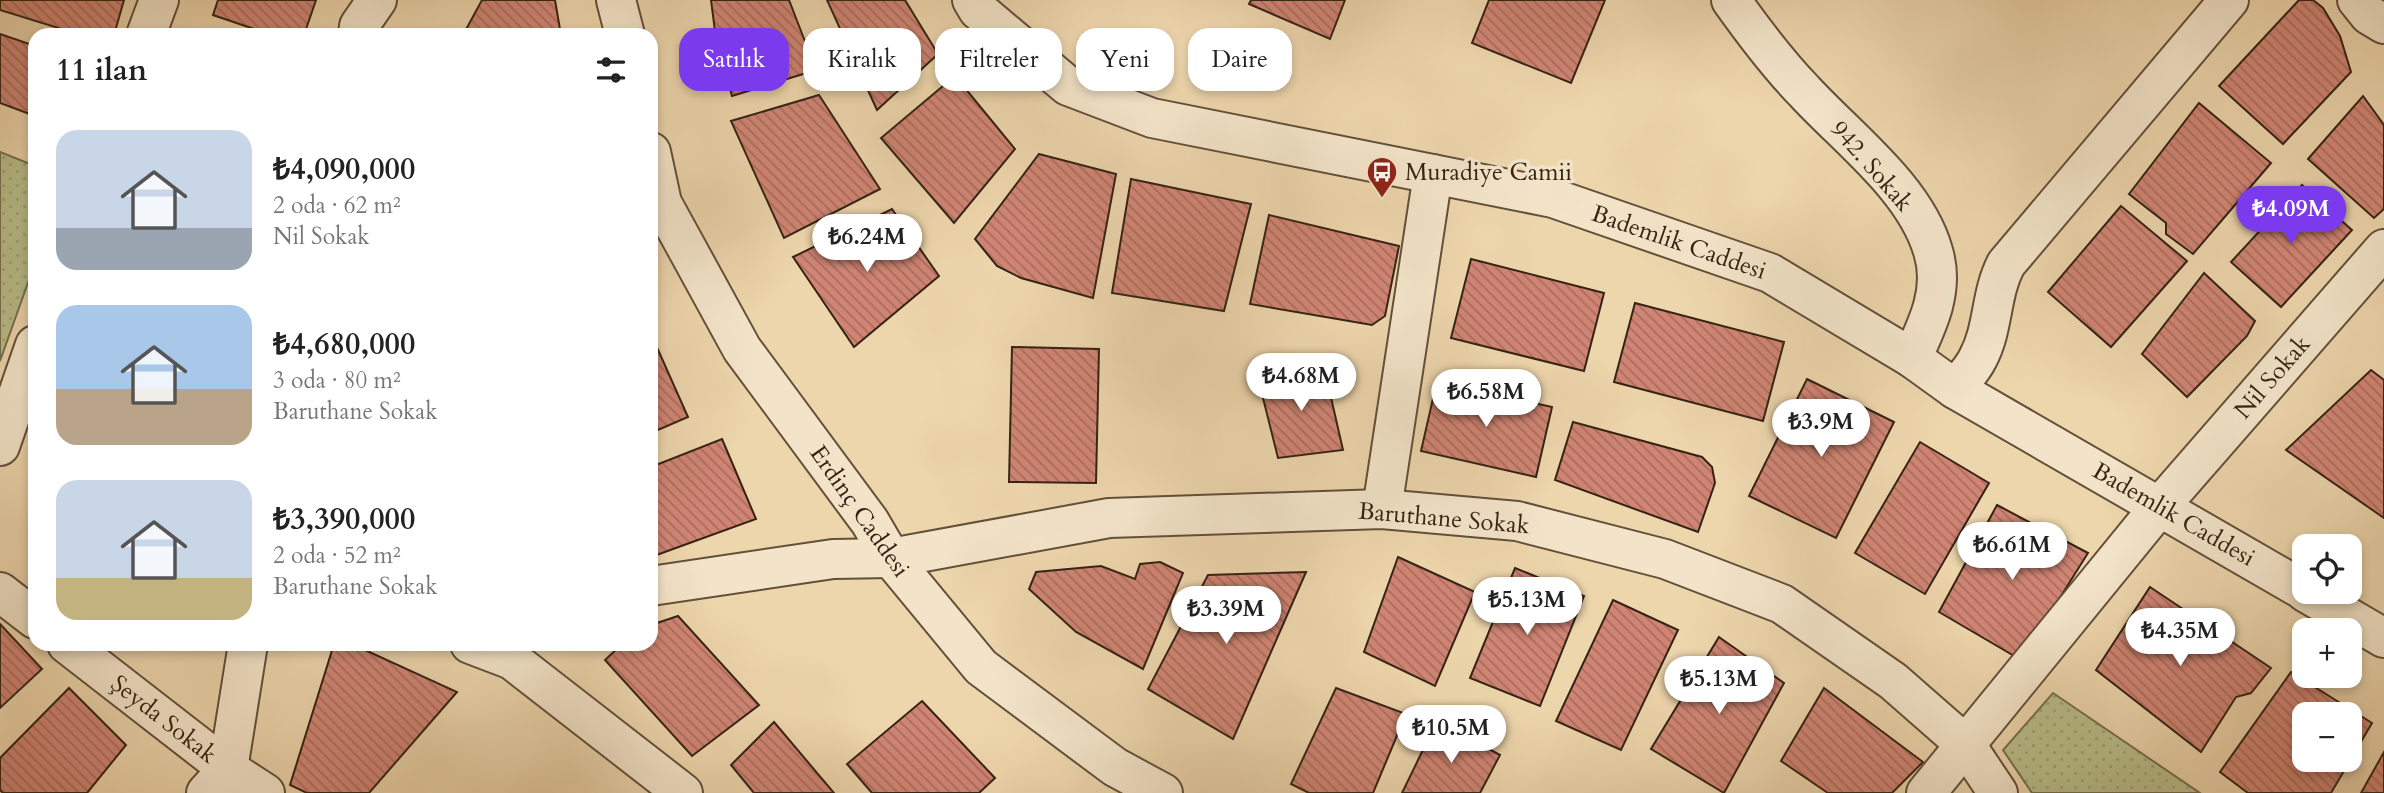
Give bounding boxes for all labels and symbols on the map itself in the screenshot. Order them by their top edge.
street label: 942. Sokak [1823,114,1920,219]
bus stop icon: Muradiye Camii [1365,155,1399,199]
place label: Muradiye Camii [1405,156,1572,189]
pin: ₺4.09M [2234,187,2348,246]
street label: Bademlik Caddesi [1587,197,1771,288]
pin: ₺6.24M [810,215,924,274]
street label: Nil Sokak [2227,328,2318,426]
pin: ₺4.68M [1244,354,1358,413]
pin: ₺6.58M [1429,370,1543,429]
pin: ₺3.9M [1772,400,1870,459]
street label: Erdinç Caddesi [802,439,917,584]
street label: Bademlik Caddesi [2086,454,2261,575]
street label: Baruthane Sokak [1357,495,1531,542]
pin: ₺6.61M [1955,522,2069,582]
pin: ₺5.13M [1470,578,1584,637]
pin: ₺3.39M [1169,586,1283,646]
pin: ₺4.35M [2123,608,2237,668]
pin: ₺5.13M [1662,656,1776,716]
street label: Şeyda Sokak [104,668,224,771]
pin: ₺10.5M [1394,706,1508,765]

